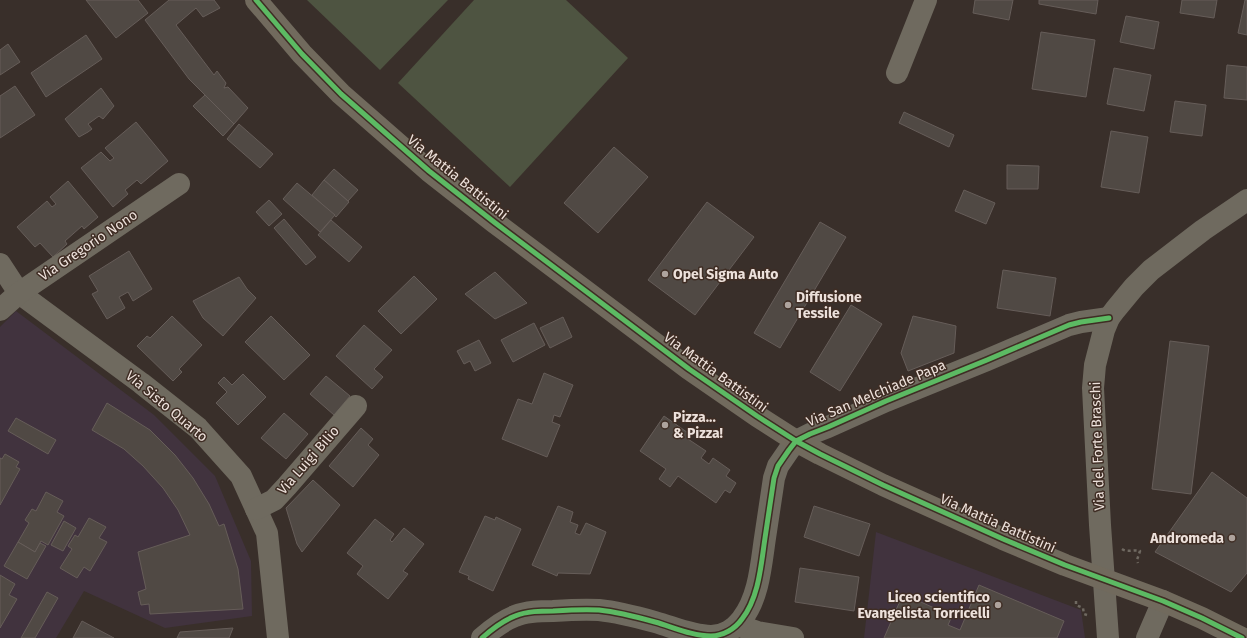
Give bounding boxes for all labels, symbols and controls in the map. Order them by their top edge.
street label: Via Mattia Battistini [404,132,512,223]
street label: Via Gregorio Nono [36,206,141,285]
place label: Opel Sigma Auto [673,266,778,283]
marker: Opel Sigma Auto [660,269,670,279]
place label: Diffusione Tessile [796,289,862,322]
marker: Diffusione Tessile [783,300,793,310]
street label: Via Mattia Battistini [660,329,771,416]
street label: Via San Melchiade Papa [804,356,948,431]
street label: Via Sisto Quarto [122,367,211,446]
street label: Via del Forte Braschi [1087,381,1108,511]
place label: Pizza... & Pizza! [673,409,723,442]
marker: Pizza... & Pizza! [660,420,670,430]
street label: Via Luigi Bilio [274,422,343,498]
street label: Via Mattia Battistini [937,490,1058,557]
place label: Andromeda [1149,530,1224,547]
marker: Andromeda [1227,533,1237,543]
place label: Liceo scientifico Evangelista Torricelli [858,589,990,622]
marker: Liceo scientifico Evangelista Torricelli [993,600,1003,610]

